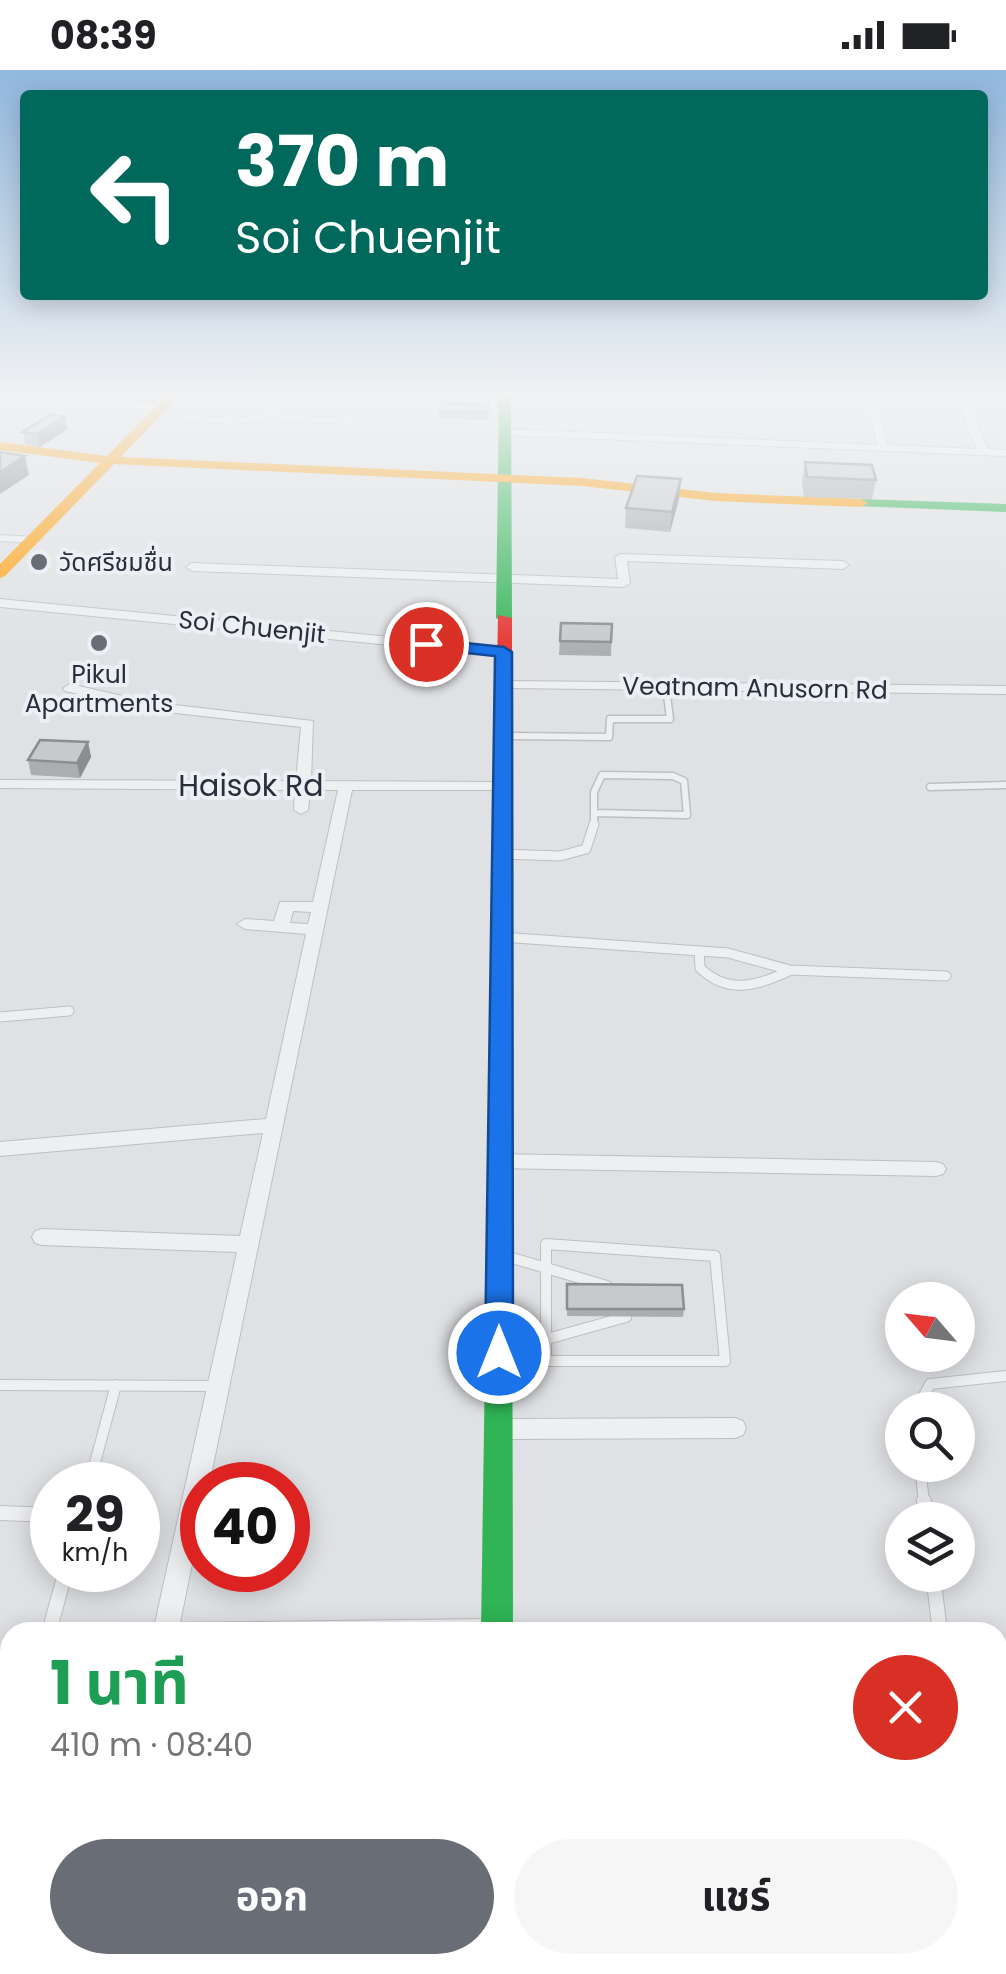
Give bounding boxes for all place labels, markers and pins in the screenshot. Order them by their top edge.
place label: วัดศรีชมชื่น [59,545,173,580]
marker: วัดศรีชมชื่น [28,551,50,573]
pin [384,602,469,687]
marker: Pikul Apartments [88,632,110,654]
place label: Pikul Apartments [25,657,173,721]

